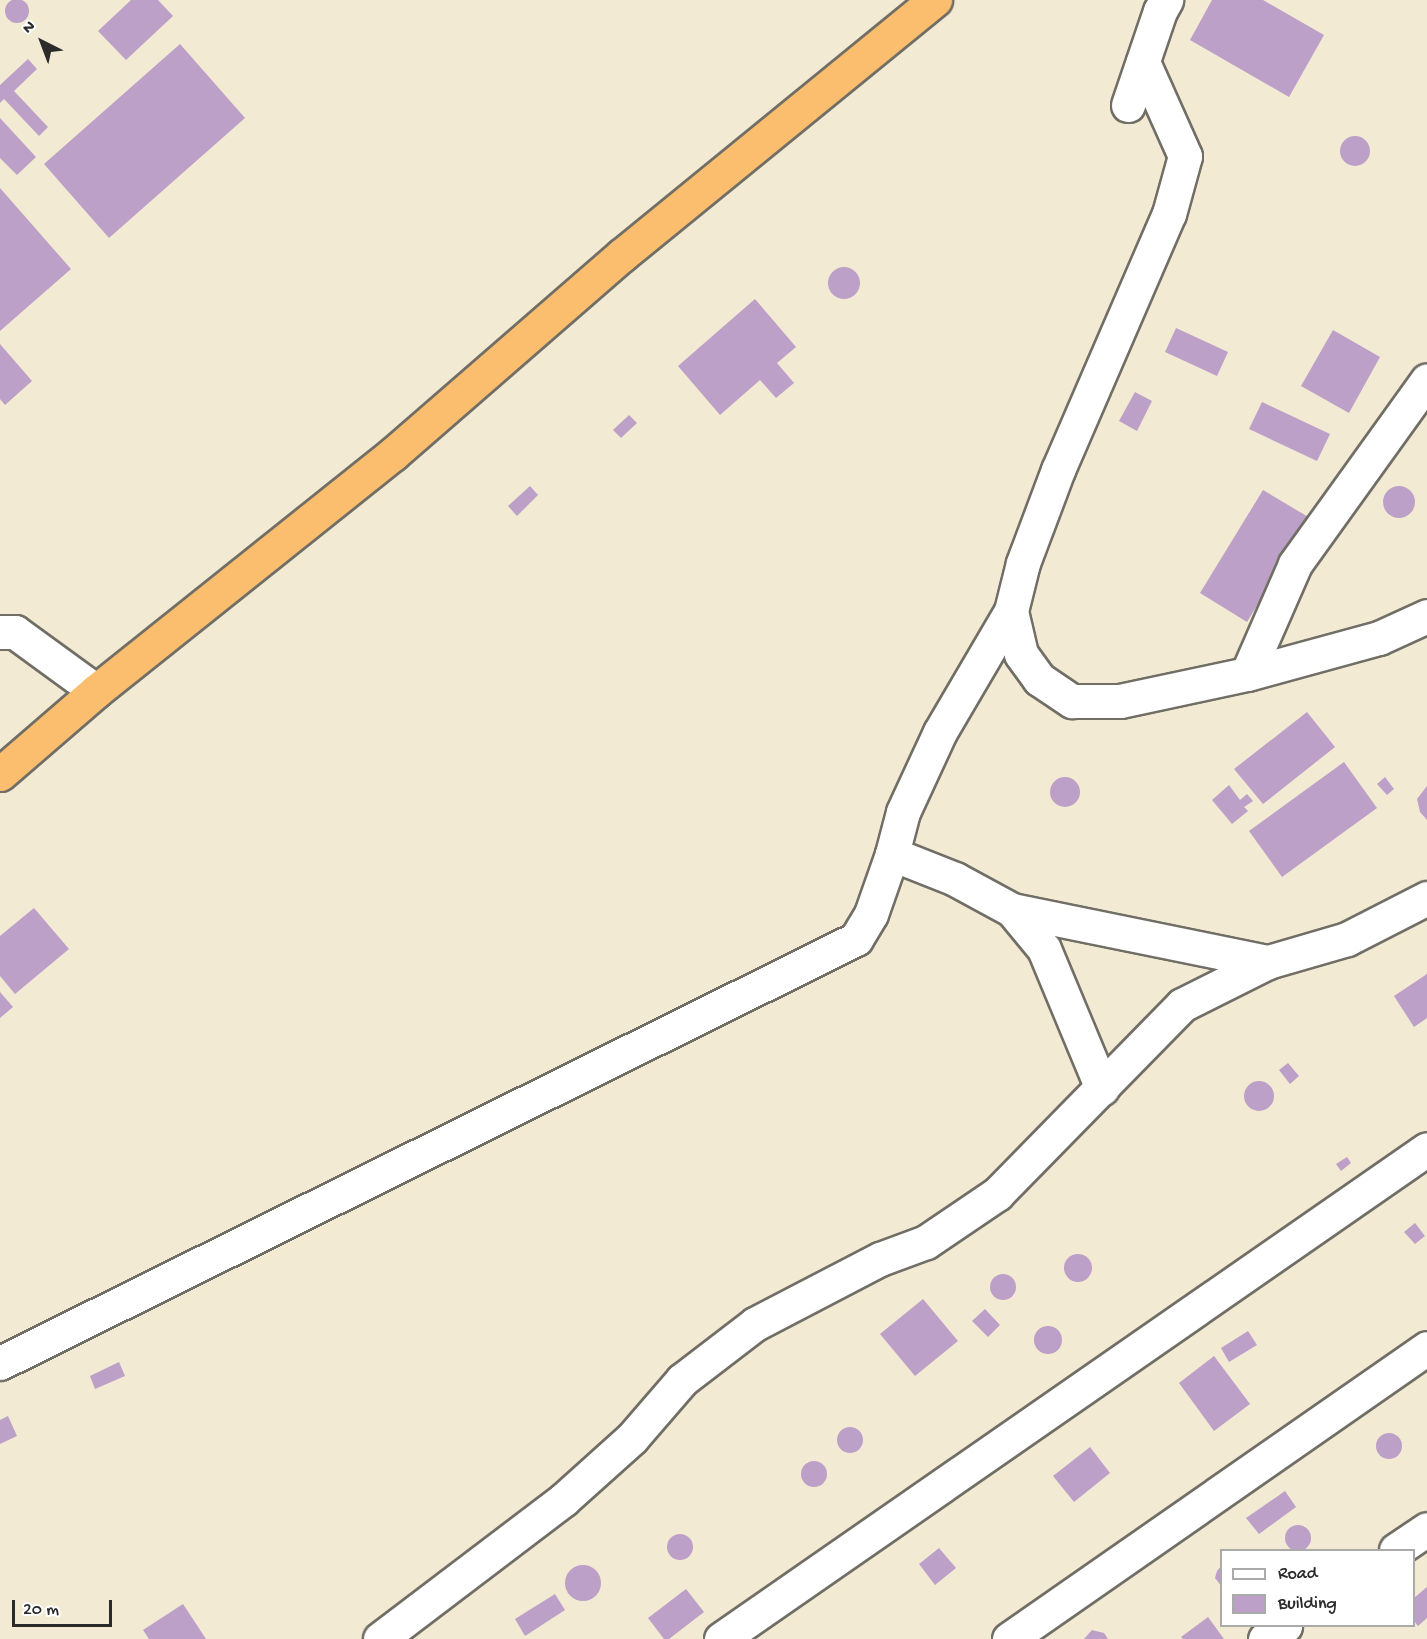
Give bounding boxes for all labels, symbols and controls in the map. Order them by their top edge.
north arrow [12,12,72,72]
text: N [19,18,40,39]
legend [1220,1549,1415,1627]
text: Road [1278,1564,1317,1585]
scale bar [15,1588,116,1626]
text: Building [1278,1594,1337,1615]
text: 20 m [23,1600,59,1621]

